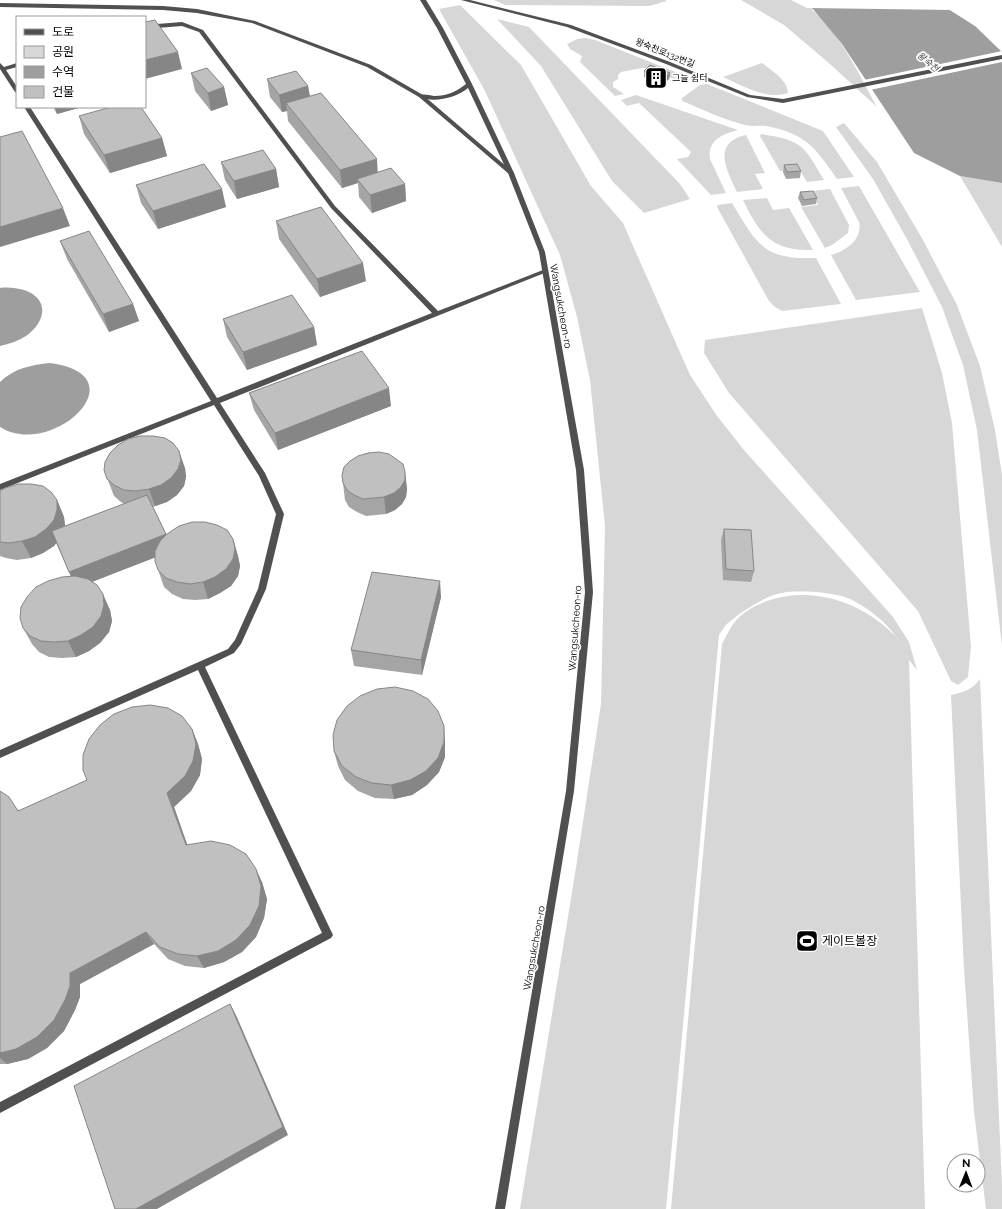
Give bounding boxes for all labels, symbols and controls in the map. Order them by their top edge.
legend [16,16,146,108]
text: 도로 [52,25,74,39]
street label: 왕숙천로132번길 [634,36,696,69]
text: 공원 [52,45,74,59]
water label: 왕숙천 [915,50,941,74]
text: 수역 [52,65,74,79]
building icon: 그늘 쉼터 [643,65,669,91]
place label: 그늘 쉼터 [672,73,707,83]
text: 건물 [52,85,74,99]
street label: Wangsukcheon-ro [548,263,574,349]
street label: Wangsukcheon-ro [567,585,583,671]
street label: Wangsukcheon-ro [521,905,547,991]
sports icon: 게이트볼장 [794,928,820,954]
place label: 게이트볼장 [822,934,877,948]
north arrow [946,1153,986,1193]
text: N [962,1157,970,1170]

